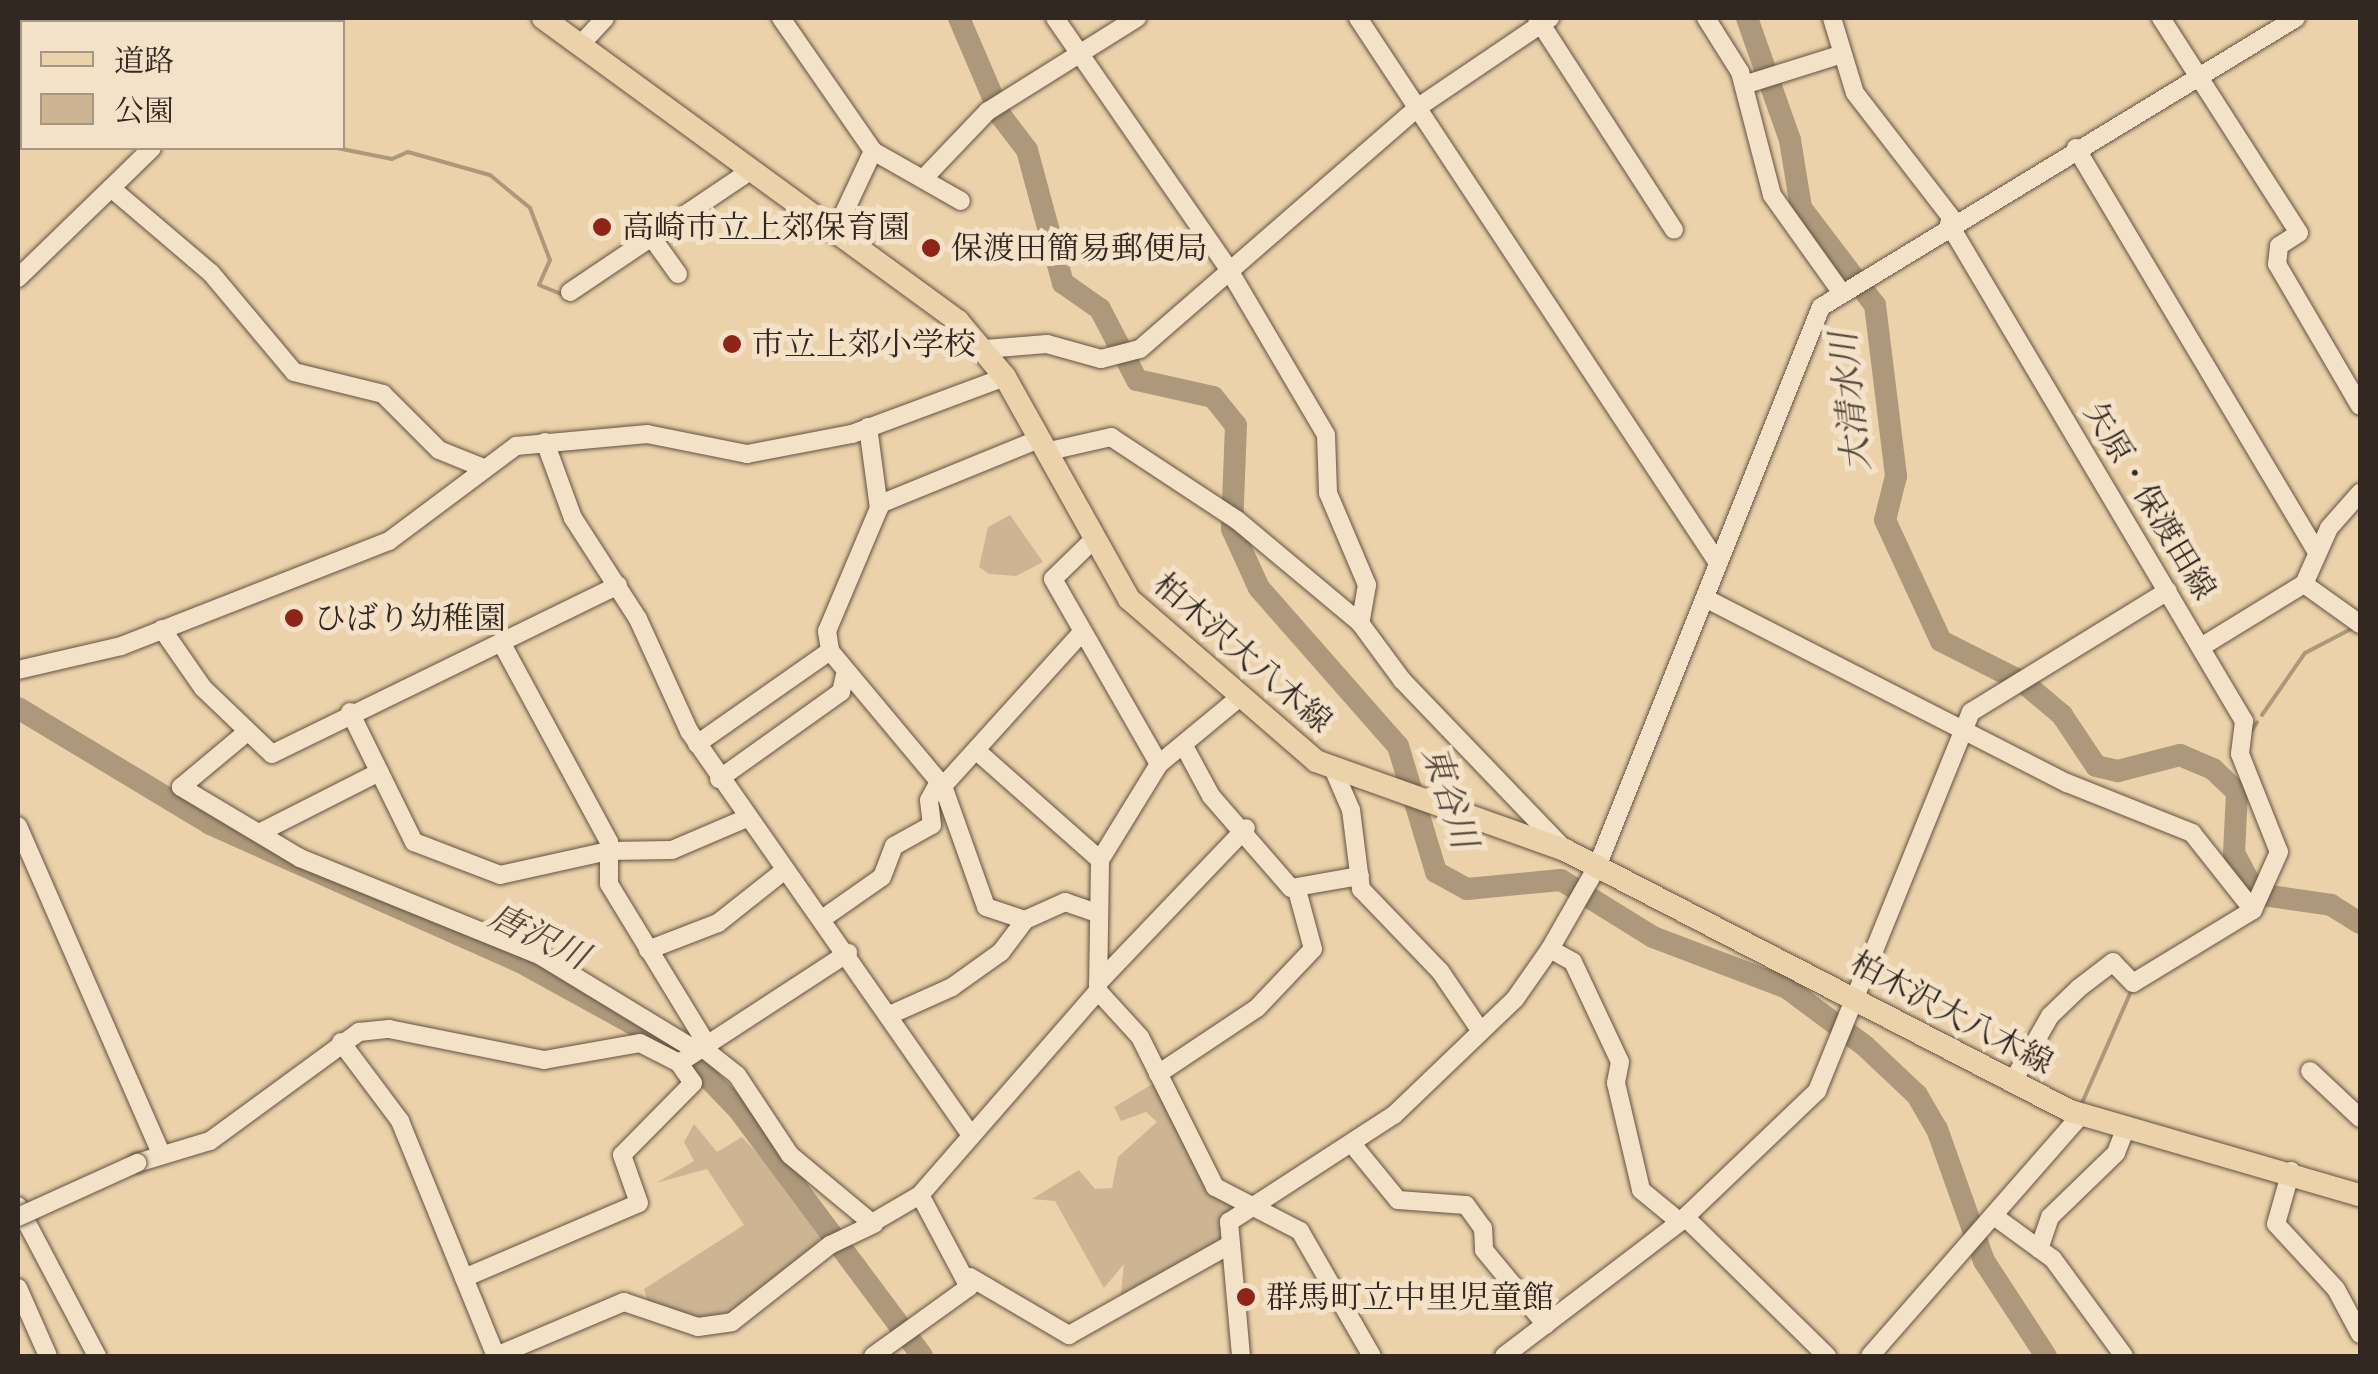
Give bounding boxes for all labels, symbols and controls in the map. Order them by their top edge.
legend [20,20,345,150]
text: 道路 [114,38,174,82]
text: 公園 [114,88,174,132]
place label: 高崎市立上郊保育園 [622,208,910,246]
marker: 高崎市立上郊保育園 [591,216,613,238]
place label: 保渡田簡易郵便局 [951,229,1207,267]
marker: 保渡田簡易郵便局 [920,237,942,259]
place label: 市立上郊小学校 [752,325,976,363]
water label: 大清水川 [1822,330,1878,474]
marker: 市立上郊小学校 [721,333,743,355]
street label: 矢原・保渡田線 [2076,395,2224,607]
street label: 柏木沢大八木線 [1146,565,1340,741]
place label: ひばり幼稚園 [314,599,506,637]
marker: ひばり幼稚園 [283,607,305,629]
water label: 東谷川 [1414,741,1486,853]
water label: 唐沢川 [483,894,595,978]
street label: 柏木沢大八木線 [1844,943,2060,1083]
place label: 群馬町立中里児童館 [1266,1278,1554,1316]
marker: 群馬町立中里児童館 [1235,1286,1257,1308]

